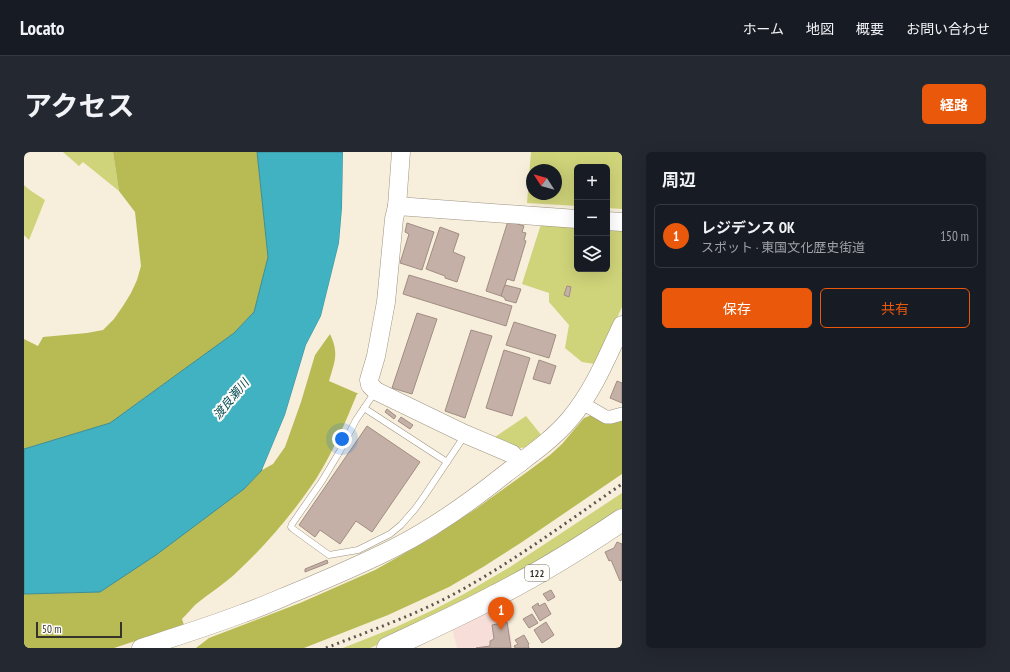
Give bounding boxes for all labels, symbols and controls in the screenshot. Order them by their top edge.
text: Locato [20,16,65,40]
text: ホーム [742,20,784,38]
text: 地図 [806,20,834,38]
text: 概要 [856,20,884,38]
text: お問い合わせ [906,20,990,38]
button: 経路 [922,84,986,124]
text: アクセス [24,87,135,124]
north arrow [526,164,562,200]
map controls [574,164,610,272]
button: + [574,164,610,200]
text: 周辺 [662,169,696,191]
button: − [574,200,610,236]
text: レジデンス OK [701,218,795,237]
text: 1 [673,228,679,245]
text: 150 m [940,228,969,245]
button: layers [574,236,610,272]
text: スポット · 東国文化歴史街道 [701,239,865,256]
button: 保存 [662,288,812,328]
button: 共有 [820,288,970,328]
water label: 渡良瀬川 [209,374,253,422]
your location [332,429,352,449]
road number: 122 [525,565,549,581]
pin: 1 [488,597,514,630]
scale bar [36,620,122,639]
text: 50 m [42,622,61,636]

